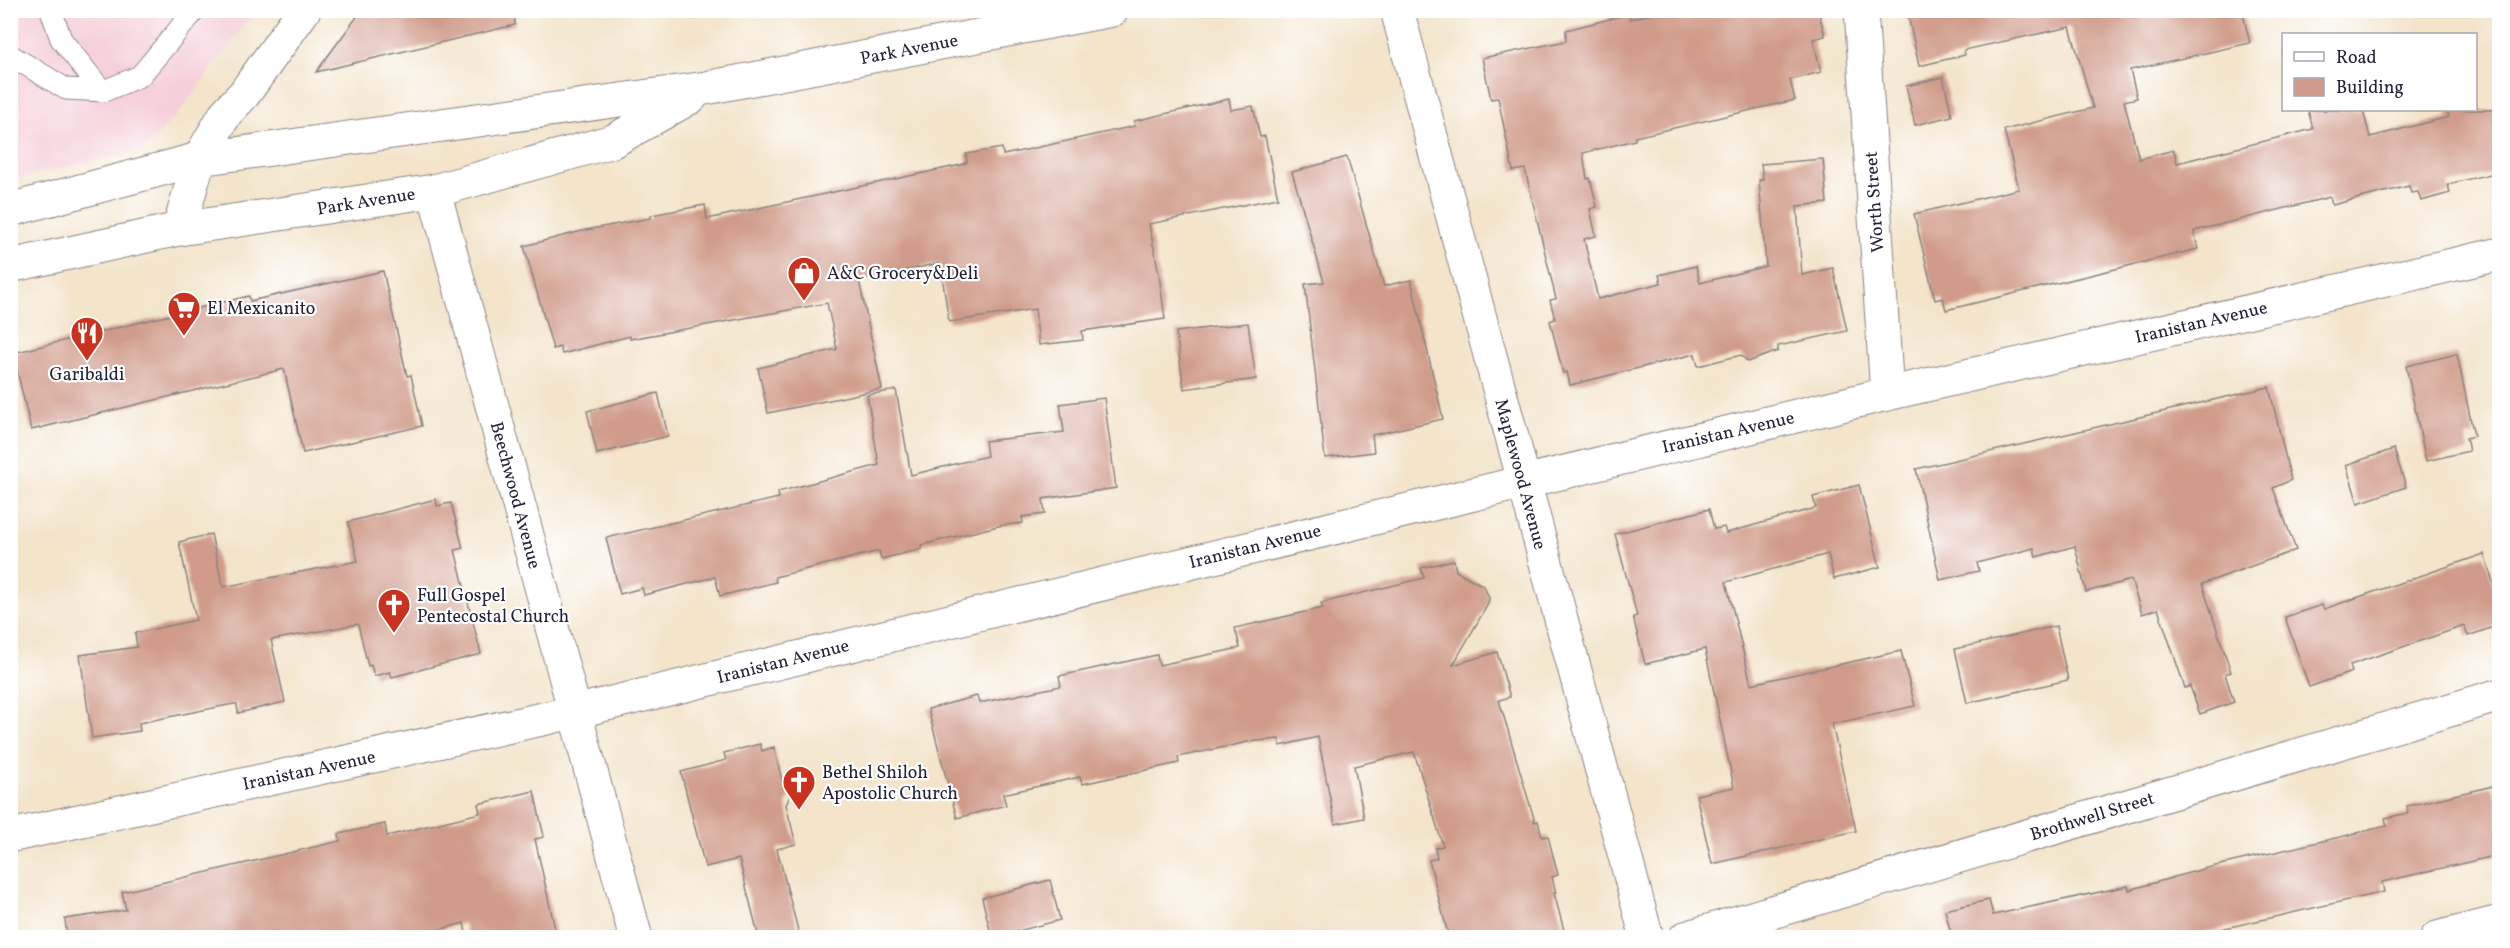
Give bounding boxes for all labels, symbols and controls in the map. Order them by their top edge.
street label: Park Avenue [858,29,960,72]
legend [2282,33,2477,111]
text: Road [2336,46,2377,71]
text: Building [2336,76,2404,101]
street label: Worth Street [1859,150,1892,253]
street label: Park Avenue [315,182,417,223]
shop icon: A&C Grocery&Deli [786,255,822,302]
place label: A&C Grocery&Deli [827,262,978,287]
supermarket icon: El Mexicanito [166,290,202,337]
street label: Iranistan Avenue [2133,296,2270,351]
place label: El Mexicanito [207,297,315,322]
restaurant icon: Garibaldi [69,315,105,362]
place label: Garibaldi [50,363,124,388]
street label: Maplewood Avenue [1487,396,1552,553]
street label: Iranistan Avenue [1660,406,1797,461]
street label: Beechwood Avenue [483,419,546,572]
street label: Iranistan Avenue [1187,519,1324,576]
place label: Full Gospel Pentecostal Church [417,584,569,630]
church icon: Full Gospel Pentecostal Church [376,587,412,634]
street label: Iranistan Avenue [715,634,852,691]
street label: Iranistan Avenue [241,745,378,798]
place label: Bethel Shiloh Apostolic Church [822,761,958,807]
church icon: Bethel Shiloh Apostolic Church [781,764,817,811]
street label: Brothwell Street [2027,787,2158,848]

